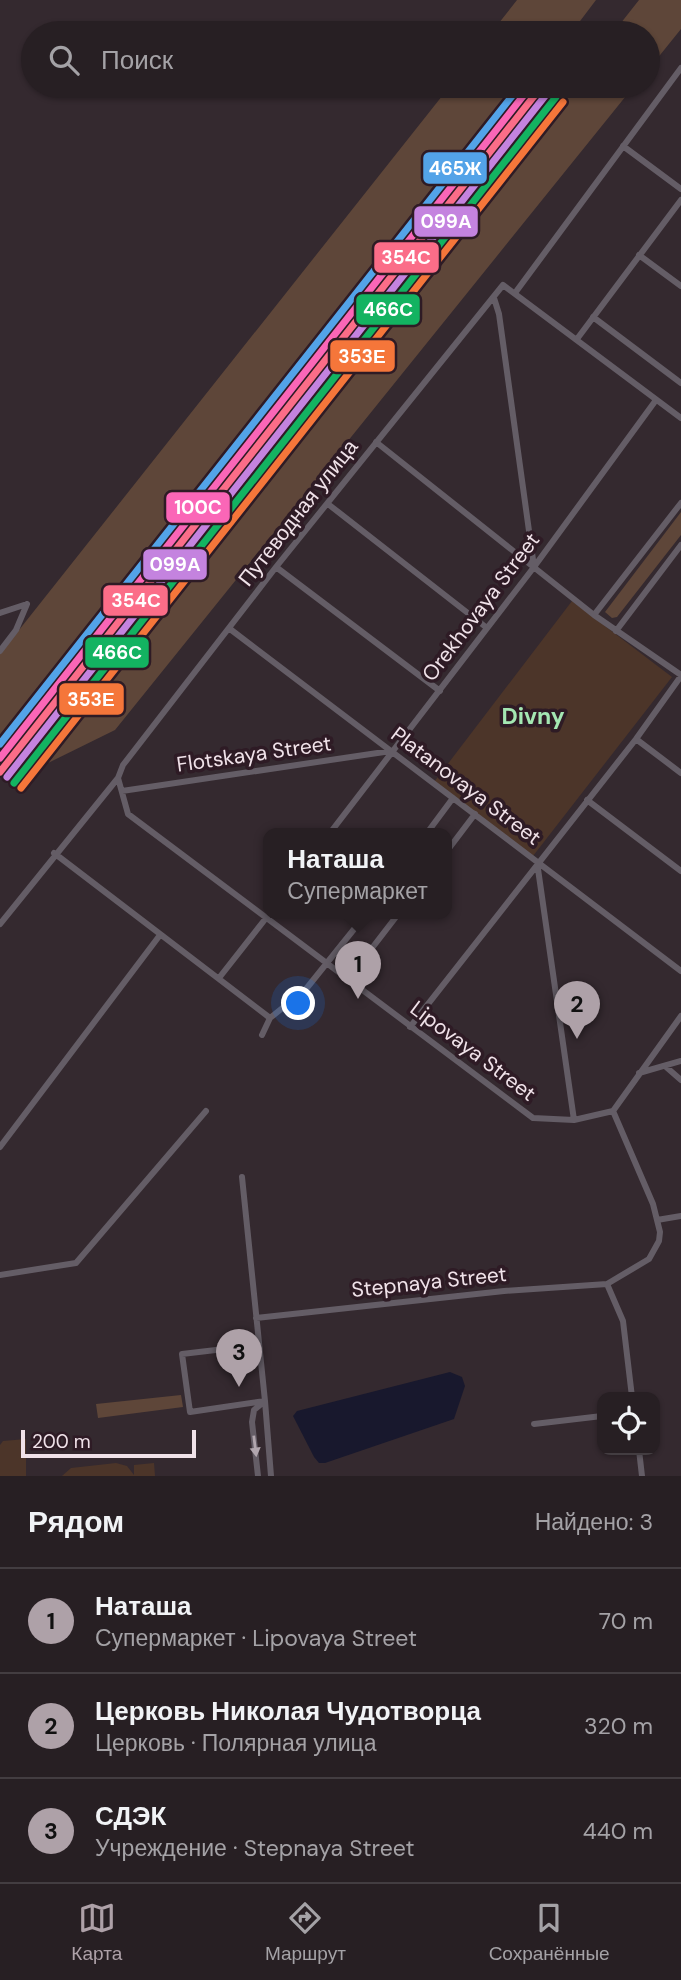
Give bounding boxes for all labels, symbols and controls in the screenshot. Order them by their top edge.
search box [21,21,660,98]
icon: search [45,41,83,79]
text: Поиск [101,43,173,77]
line badge: 465Ж [422,151,488,185]
text: 465Ж [428,156,482,181]
line badge: 099А [413,205,479,238]
text: 099А [420,209,472,234]
line badge: 354С [373,241,440,274]
text: 354С [381,245,431,270]
line badge: 466С [355,293,421,326]
text: 466С [363,297,413,322]
line badge: 353Е [329,339,396,373]
text: 353Е [338,344,386,369]
street label: Путеводная улица [232,434,364,592]
line badge: 100C [165,491,231,524]
text: 100C [174,495,222,520]
street label: Orekhovaya Street [416,527,546,687]
line badge: 099А [142,548,208,581]
text: 099А [149,552,201,577]
line badge: 354С [102,584,169,617]
text: 354С [111,588,161,613]
line badge: 466С [84,636,150,669]
text: 466С [92,640,142,665]
line badge: 353Е [58,682,125,716]
text: 353Е [67,687,115,712]
district label: Divny [501,701,565,731]
street label: Platanovaya Street [385,720,547,852]
street label: Flotskaya Street [175,729,333,779]
popup [263,828,452,919]
text: Наташа [287,842,384,876]
text: Супермаркет [287,876,428,906]
pin: 1 [335,941,381,999]
pin: 2 [554,981,600,1039]
your location [281,986,315,1020]
street label: Lipovaya Street [405,995,541,1107]
street label: Stepnaya Street [350,1260,508,1304]
pin: 3 [216,1329,262,1387]
map controls [597,1392,660,1455]
button: locate [597,1392,660,1455]
scale bar [21,1427,196,1459]
text: 200 m [32,1429,91,1454]
one-way arrow [249,1435,260,1457]
text: Рядом [28,1502,124,1541]
text: Найдено: 3 [535,1507,653,1537]
text: Наташа [95,1589,192,1623]
text: 1 [47,1606,55,1636]
text: 70 m [599,1606,653,1636]
text: Супермаркет · Lipovaya Street [95,1623,417,1653]
text: Церковь Николая Чудотворца [95,1694,481,1728]
text: 2 [44,1711,58,1741]
text: 320 m [584,1711,653,1741]
text: Церковь · Полярная улица [95,1728,376,1758]
text: СДЭК [95,1799,166,1833]
text: 3 [44,1816,58,1846]
text: 440 m [583,1816,653,1846]
text: Учреждение · Stepnaya Street [95,1833,414,1863]
tab: Карта [71,1899,122,1966]
tab: Маршрут [265,1899,346,1966]
tab: Сохранённые [489,1899,610,1966]

